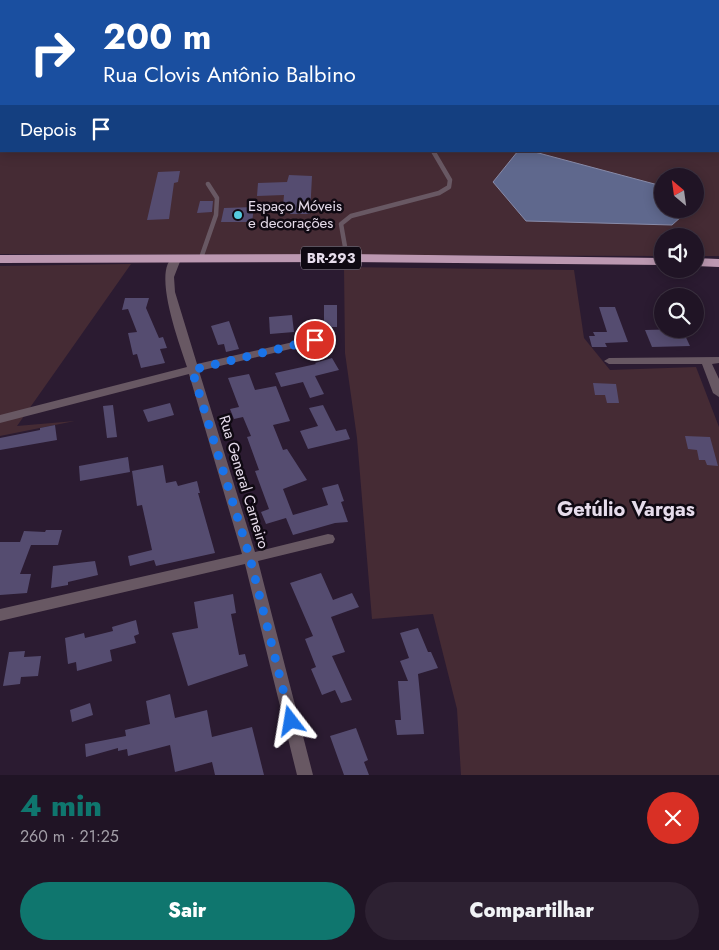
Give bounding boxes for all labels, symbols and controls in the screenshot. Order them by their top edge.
text: 200 m [103,12,212,62]
icon: right [20,20,85,85]
text: Rua Clovis Antônio Balbino [103,58,356,90]
icon: arrive [87,115,115,143]
text: Depois [20,116,77,143]
north arrow [654,168,704,218]
map controls [654,168,704,338]
place label: Espaço Móveis e decorações [248,195,342,234]
marker: Espaço Móveis e decorações [232,209,244,221]
button: sound [654,228,704,278]
road number: BR-293 [301,247,361,270]
button: search [654,288,704,338]
pin [294,319,336,361]
icon: arrive [301,326,329,354]
street label: Rua General Carneiro [213,413,275,551]
district label: Getúlio Vargas [557,495,695,524]
position arrow [264,694,316,746]
text: 4 min [20,784,102,827]
button: close [647,792,699,844]
text: 260 m · 21:25 [20,825,119,848]
button: Sair [20,882,355,940]
button: Compartilhar [365,882,699,940]

